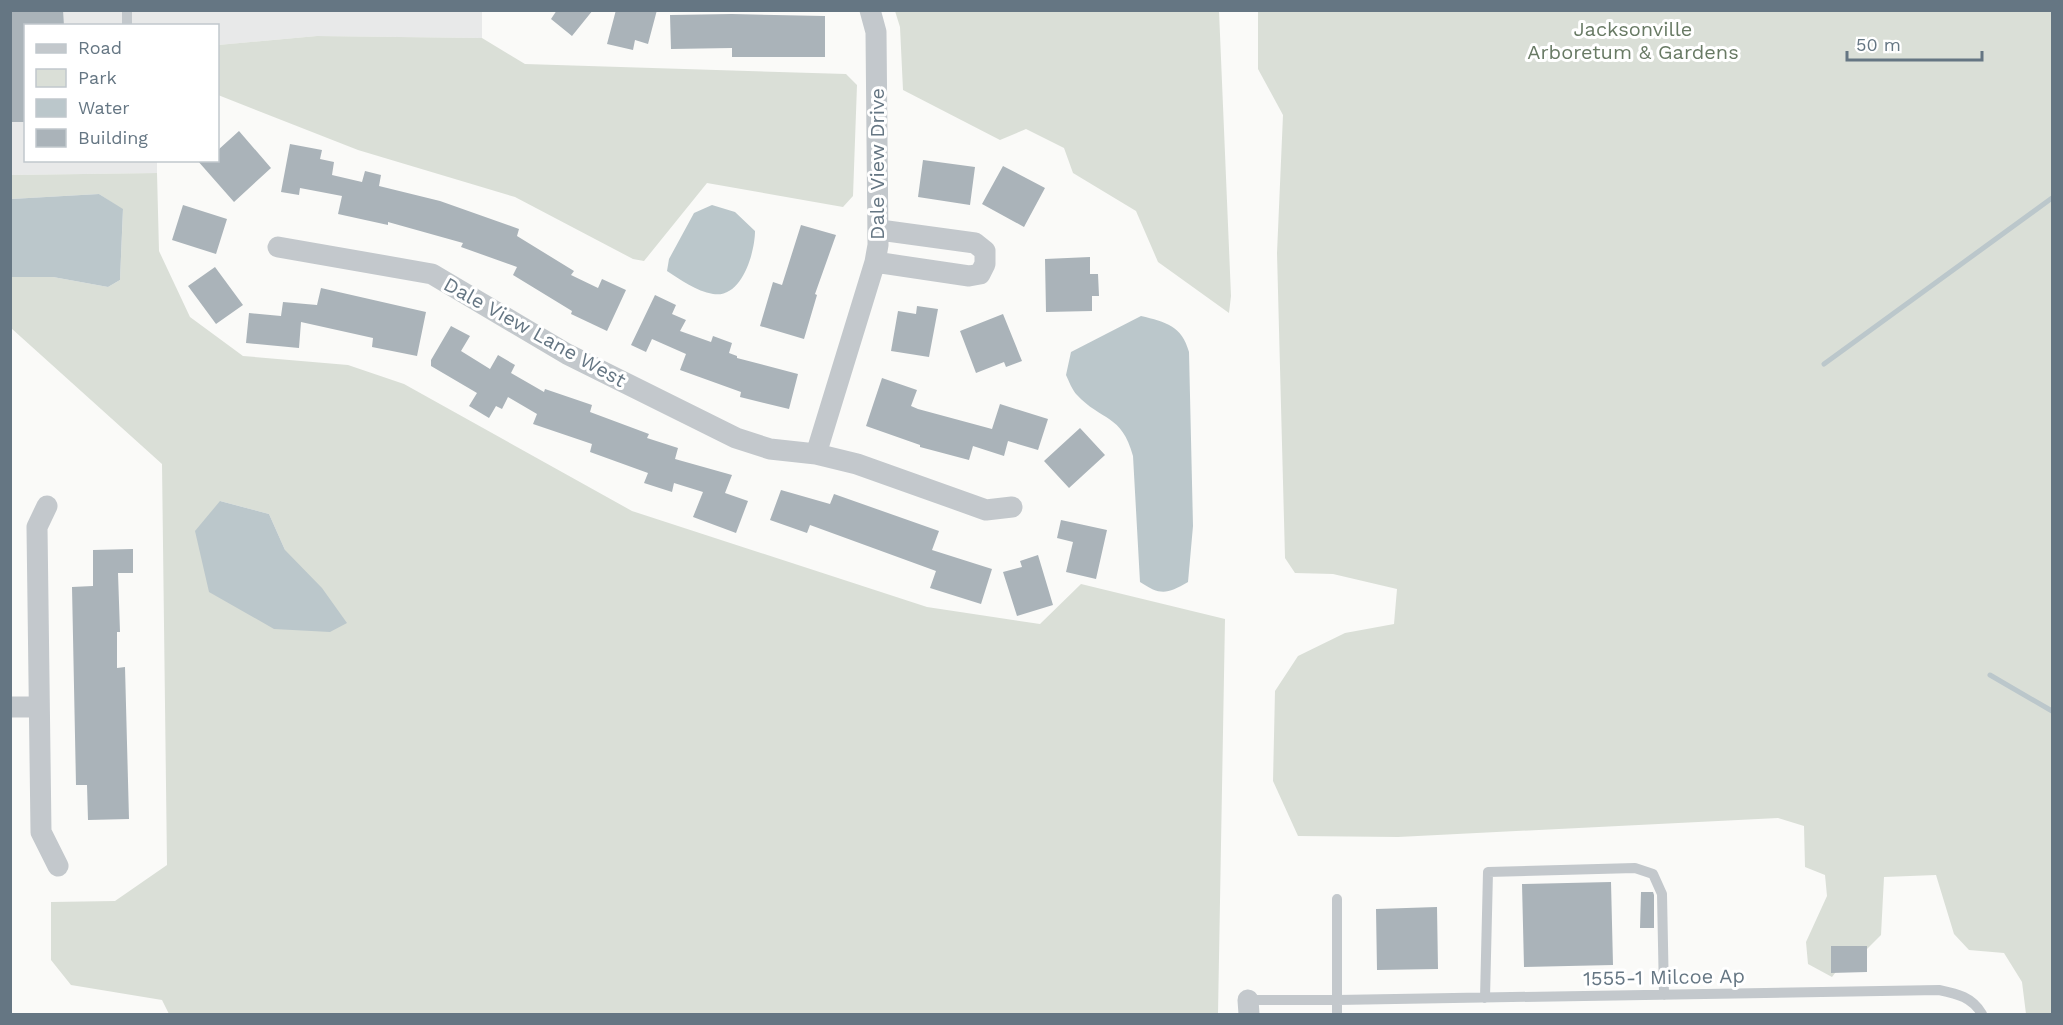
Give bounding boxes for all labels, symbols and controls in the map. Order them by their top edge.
park label: Jacksonville Arboretum & Gardens [1527,17,1739,64]
legend [24,24,219,162]
scale bar [1847,24,1982,62]
text: 50 m [1856,34,1901,55]
text: Road [78,37,122,58]
text: Park [78,67,117,88]
street label: Dale View Drive [865,88,889,240]
text: Water [78,97,130,118]
text: Building [78,127,148,148]
street label: Dale View Lane West [440,272,631,392]
street label: 1555-1 Milcoe Ap [1583,964,1745,990]

